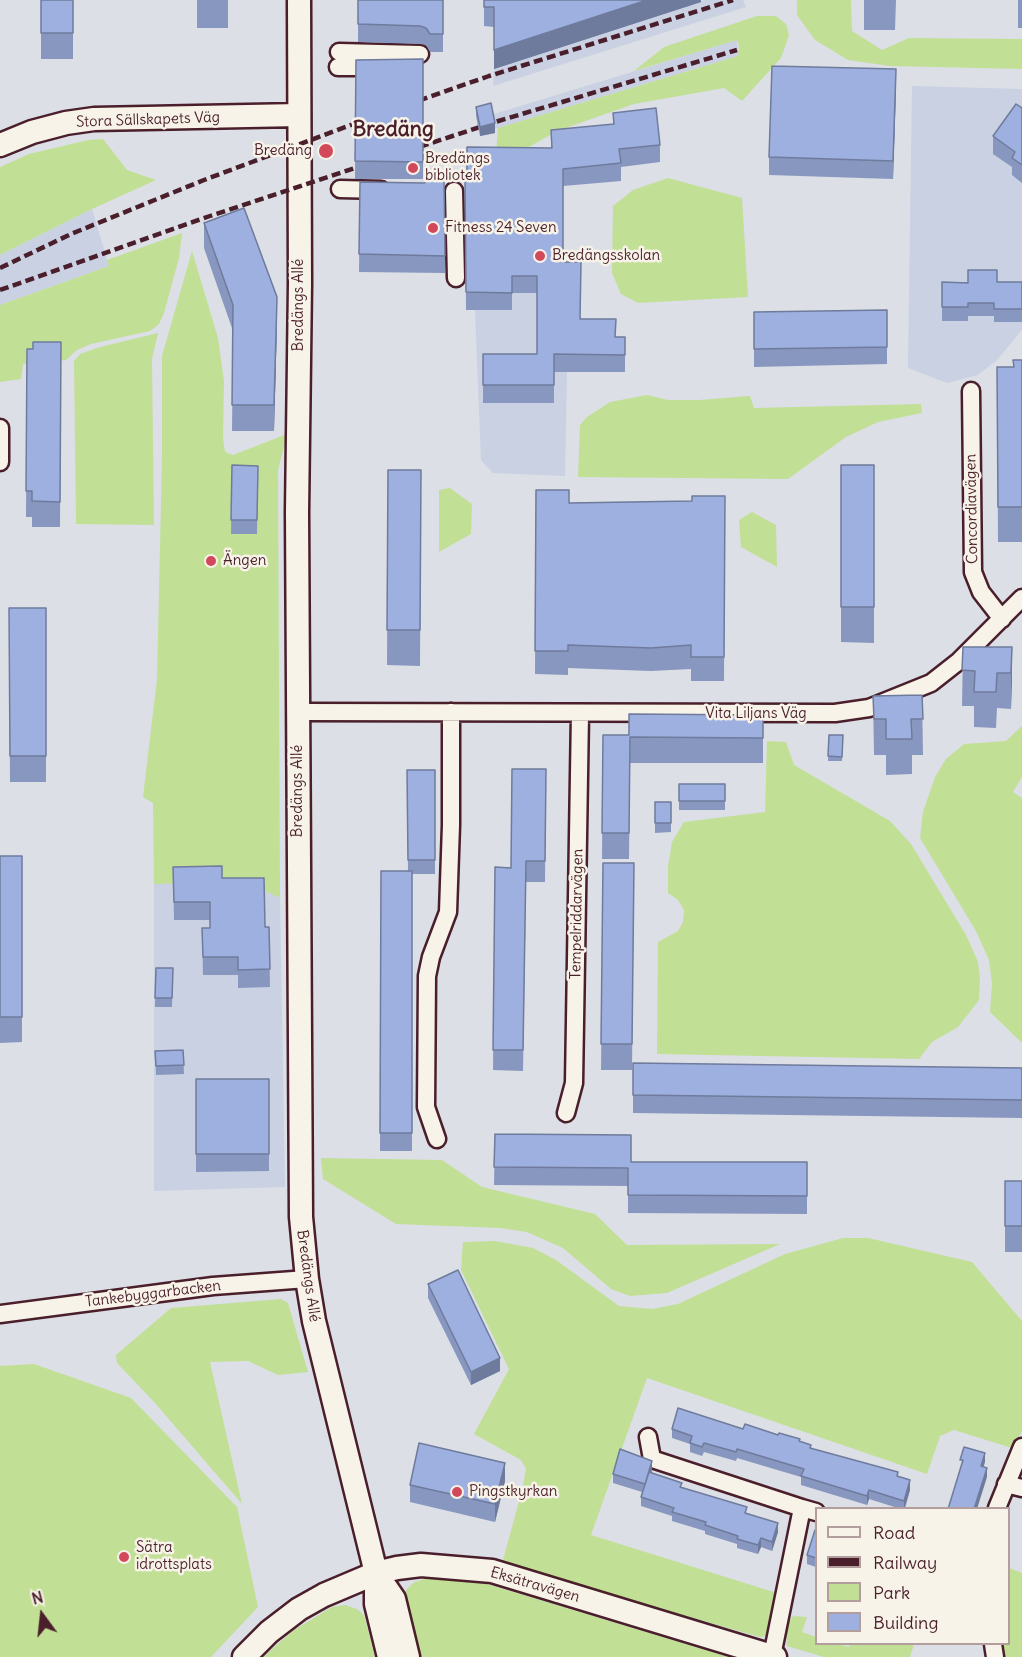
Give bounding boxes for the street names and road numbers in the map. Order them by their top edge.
street label: Stora Sällskapets Väg [76,108,220,132]
street label: Bredängs Allé [290,259,308,351]
street label: Concordiavägen [962,454,982,564]
street label: Vita Liljans Väg [705,705,807,723]
street label: Bredängs Allé [289,745,307,837]
street label: Tempelriddarvägen [567,849,587,979]
street label: Bredängs Allé [293,1229,323,1323]
street label: Tankebyggarbacken [84,1277,222,1311]
street label: Eksätravägen [488,1564,582,1606]

